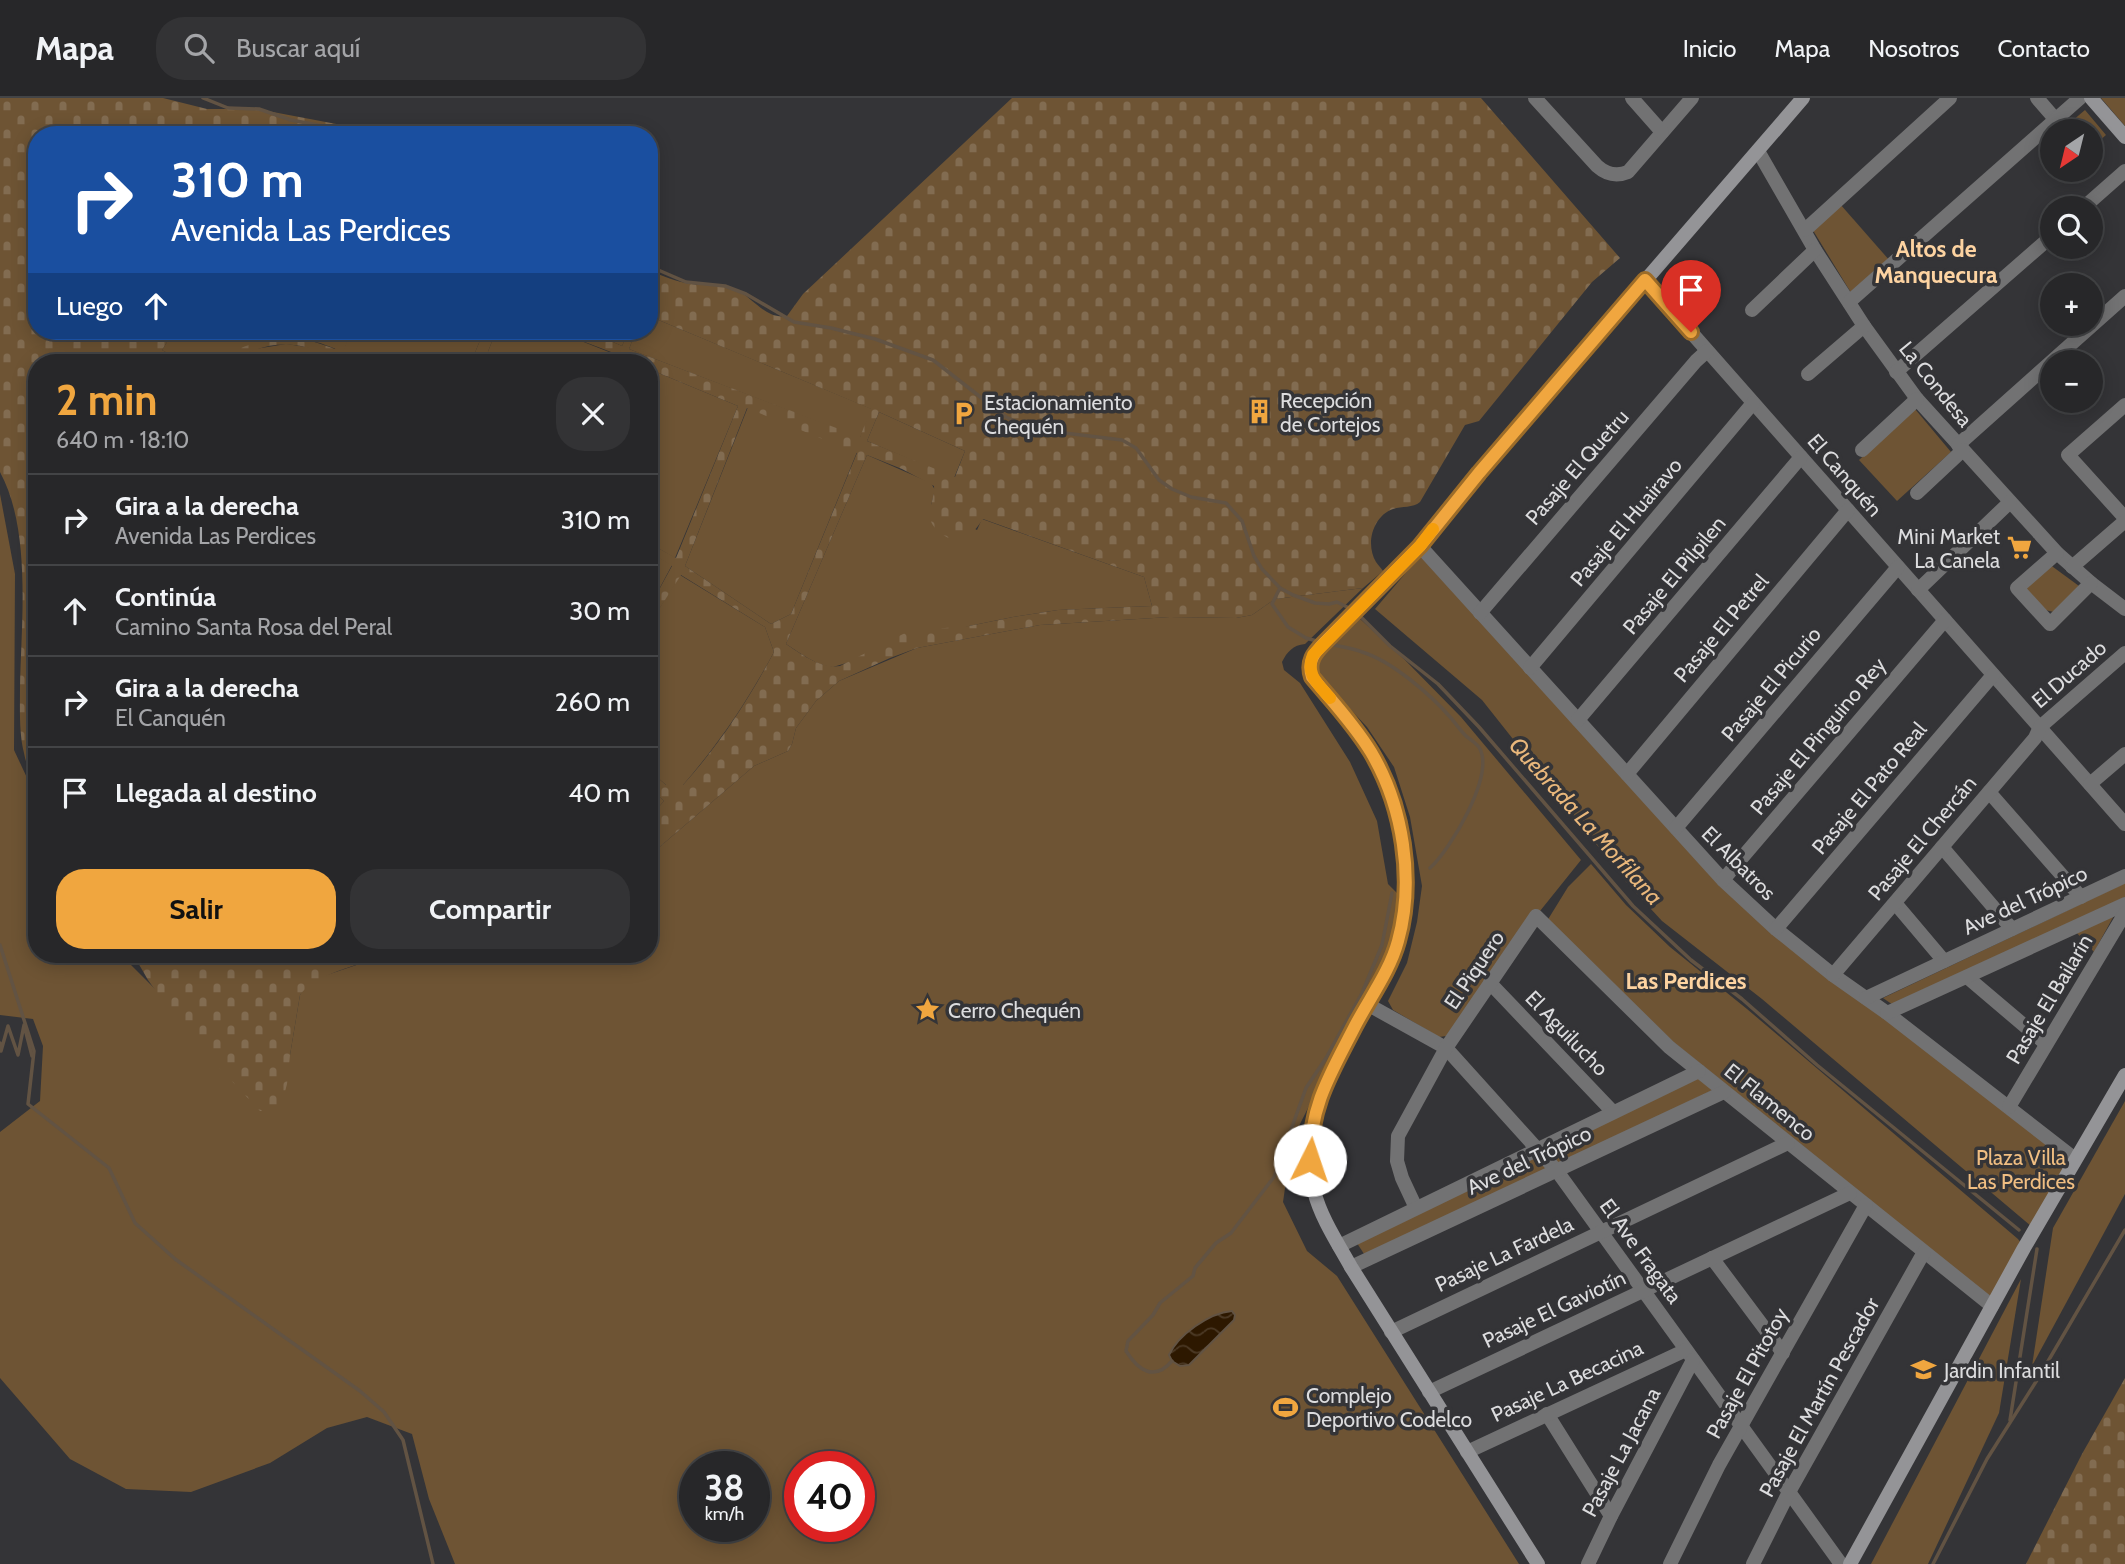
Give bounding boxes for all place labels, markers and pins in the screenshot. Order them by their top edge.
pin [1661,260,1721,332]
place label: Recepción de Cortejos [1280,388,1381,438]
place label: Estacionamiento Chequén [984,390,1132,439]
building icon: Recepción de Cortejos [1246,398,1274,426]
parking icon: Estacionamiento Chequén [950,400,978,428]
place label: Mini Market La Canela [1897,524,2000,573]
supermarket icon: Mini Market La Canela [2006,534,2034,562]
place icon: Cerro Chequén [914,996,942,1024]
place label: Cerro Chequén [948,998,1081,1023]
school or university icon: Jardin Infantil [1910,1356,1938,1384]
place label: Jardin Infantil [1943,1358,2060,1383]
place label: Complejo Deportivo Codelco [1306,1383,1472,1432]
sports icon: Complejo Deportivo Codelco [1272,1393,1300,1421]

